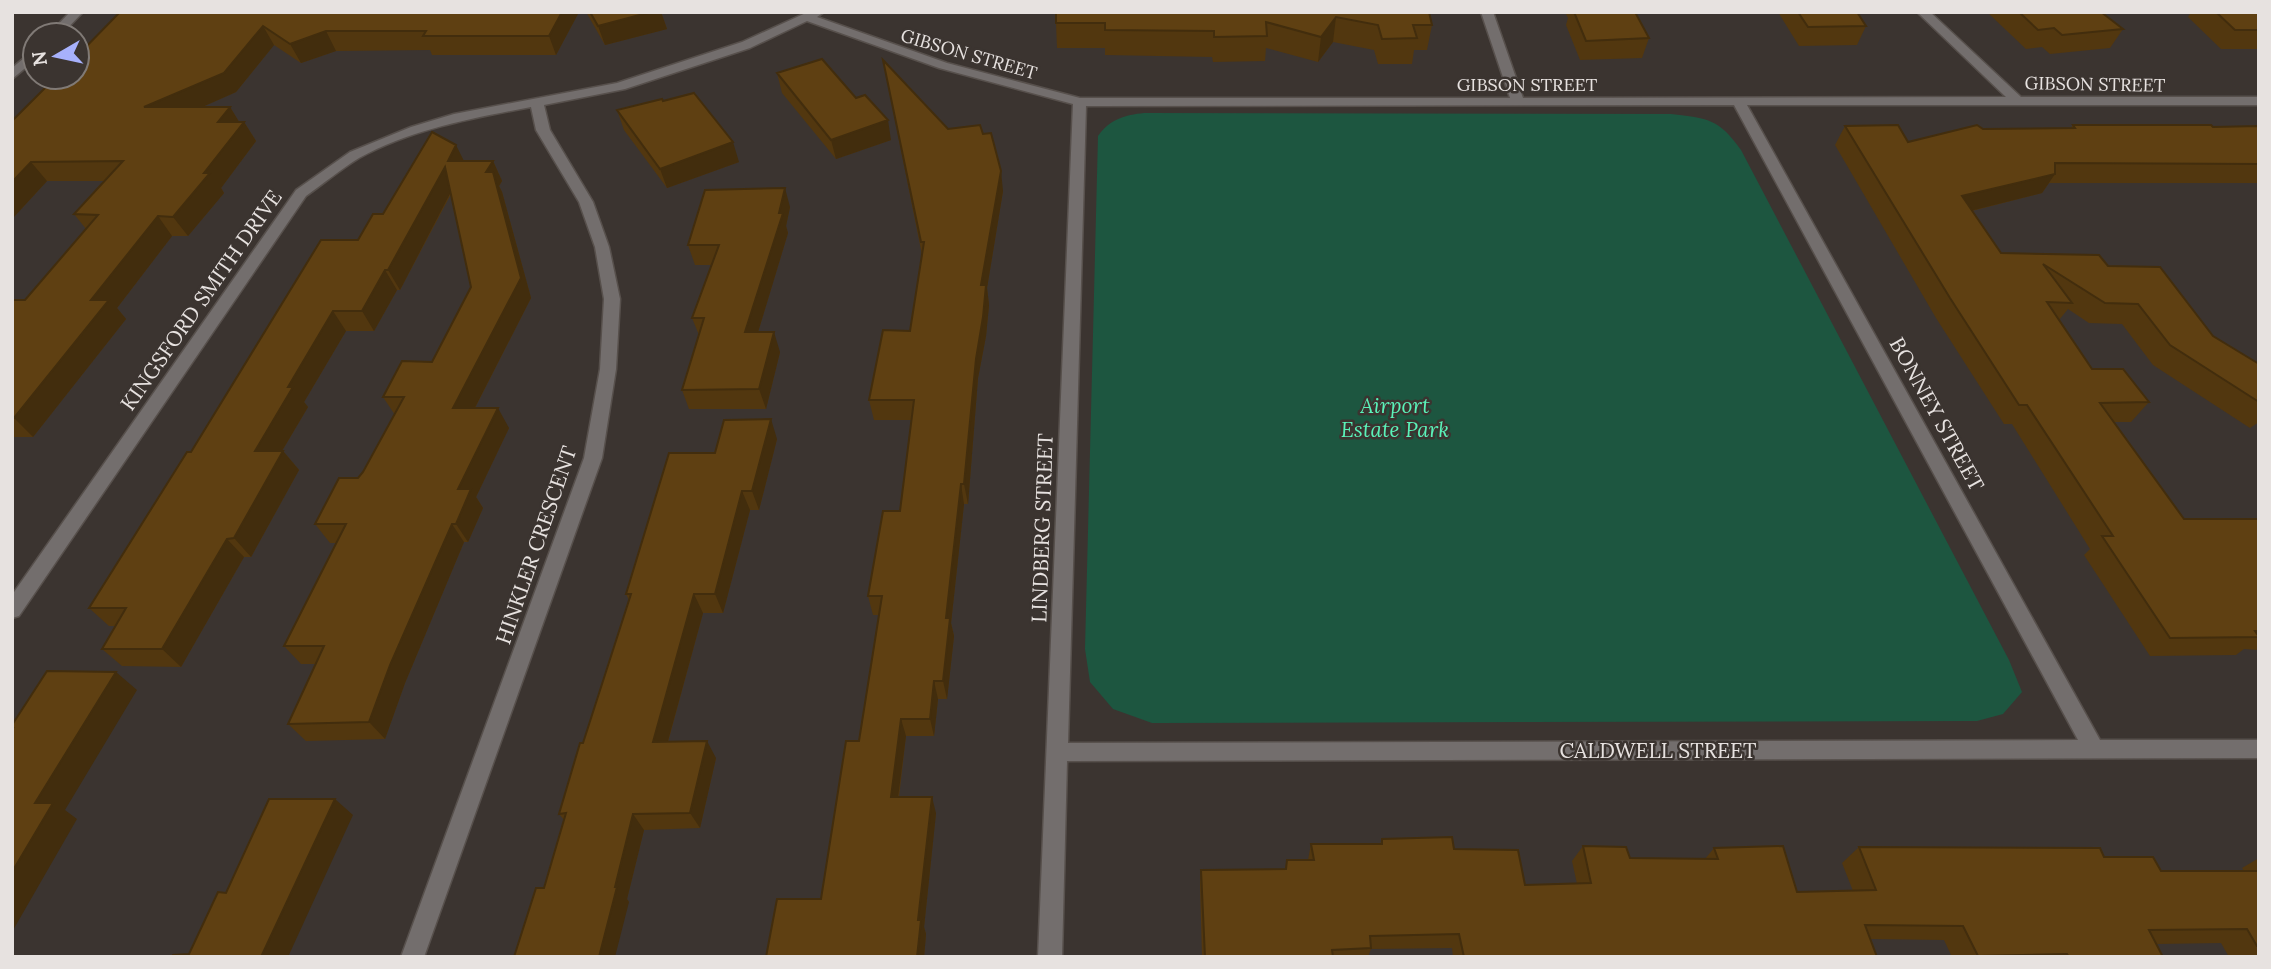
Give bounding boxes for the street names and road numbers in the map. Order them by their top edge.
street label: GIBSON STREET [898,24,1040,85]
street label: GIBSON STREET [2024,71,2166,97]
street label: GIBSON STREET [1457,73,1598,96]
street label: KINGSFORD SMITH DRIVE [114,184,288,416]
street label: BONNEY STREET [1884,332,1990,496]
street label: LINDBERG STREET [1025,433,1059,623]
street label: HINKLER CRESCENT [489,442,583,648]
street label: CALDWELL STREET [1560,737,1756,764]

